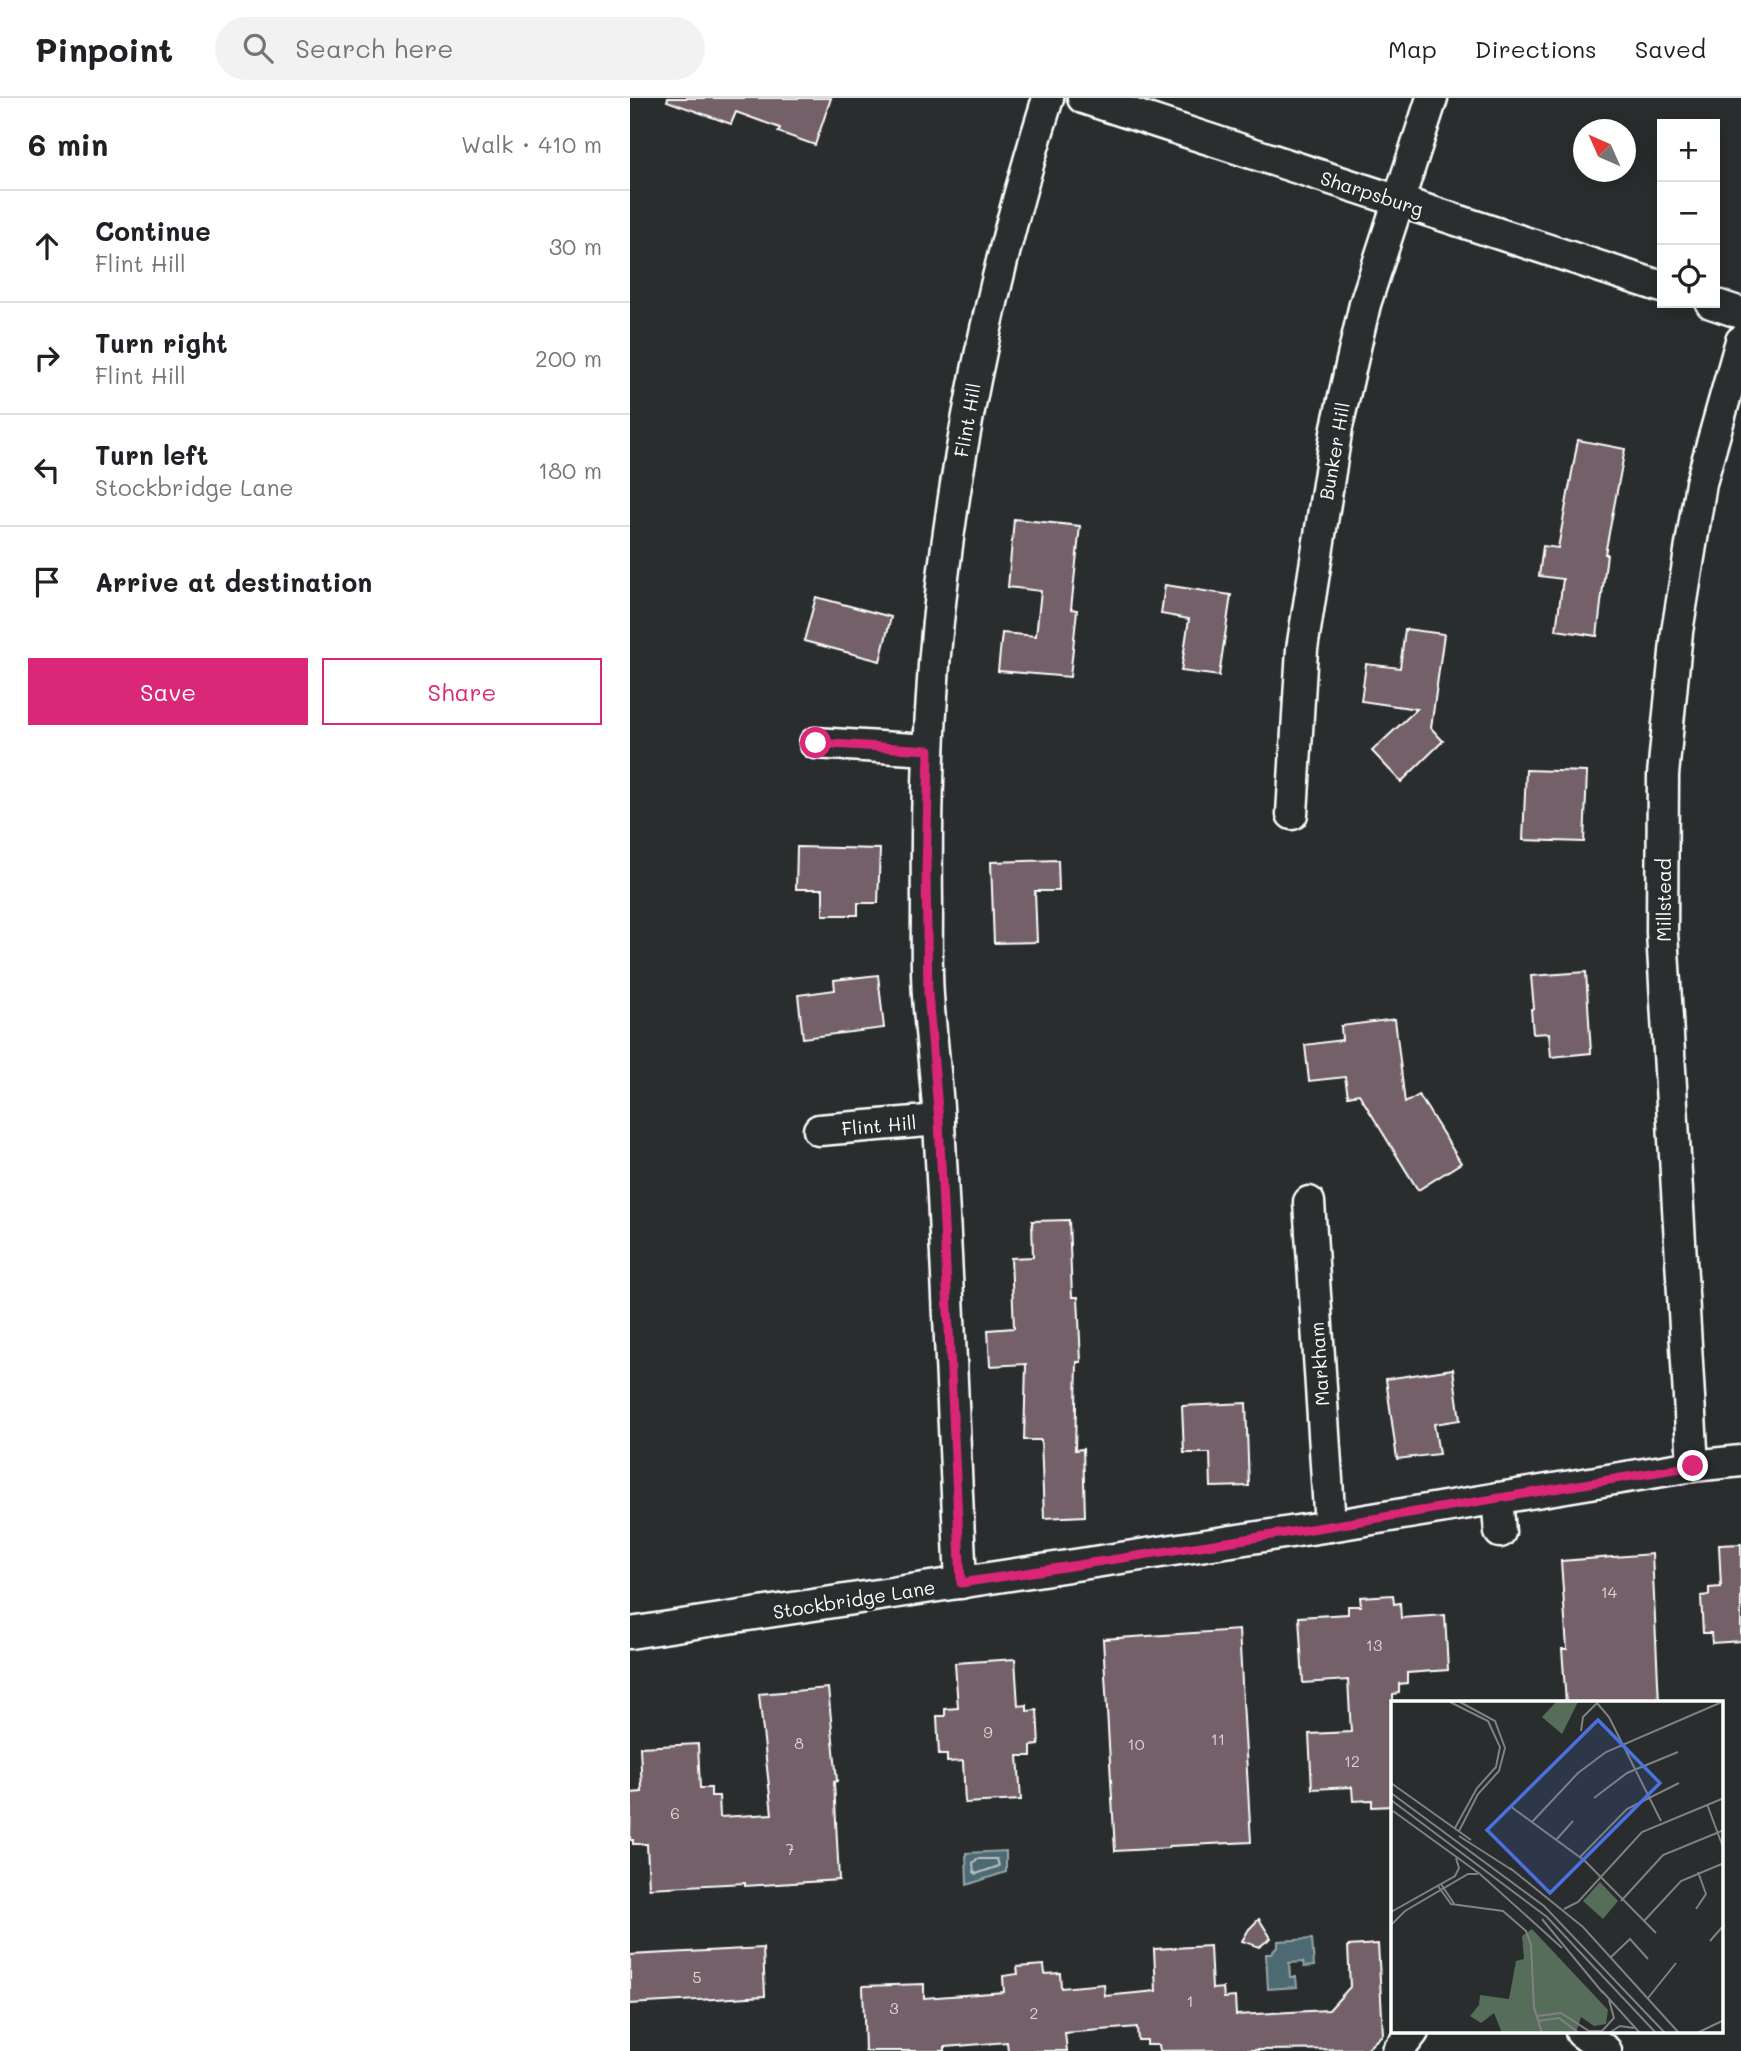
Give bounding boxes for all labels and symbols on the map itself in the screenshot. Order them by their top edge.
north arrow [1573,119,1636,182]
street label: Sharpsburg [1317,165,1427,221]
street label: Flint Hill [948,381,986,459]
street label: Bunker Hill [1313,400,1355,502]
route start [800,727,831,758]
street label: Millstead [1651,858,1676,942]
street label: Flint Hill [841,1109,917,1141]
street label: Markham [1304,1321,1334,1407]
route end [1677,1450,1708,1481]
street label: Stockbridge Lane [771,1574,937,1624]
house number: 14 [1601,1581,1618,1602]
house number: 13 [1366,1634,1382,1655]
inset map [1391,1701,1724,2034]
house number: 9 [983,1721,993,1742]
house number: 11 [1211,1728,1225,1749]
house number: 8 [794,1732,804,1753]
house number: 10 [1127,1733,1145,1754]
house number: 12 [1344,1750,1360,1771]
house number: 6 [670,1802,680,1823]
house number: 7 [786,1838,795,1859]
house number: 5 [692,1966,702,1987]
house number: 1 [1186,1990,1194,2011]
house number: 3 [889,1997,899,2018]
house number: 2 [1030,2002,1038,2023]

